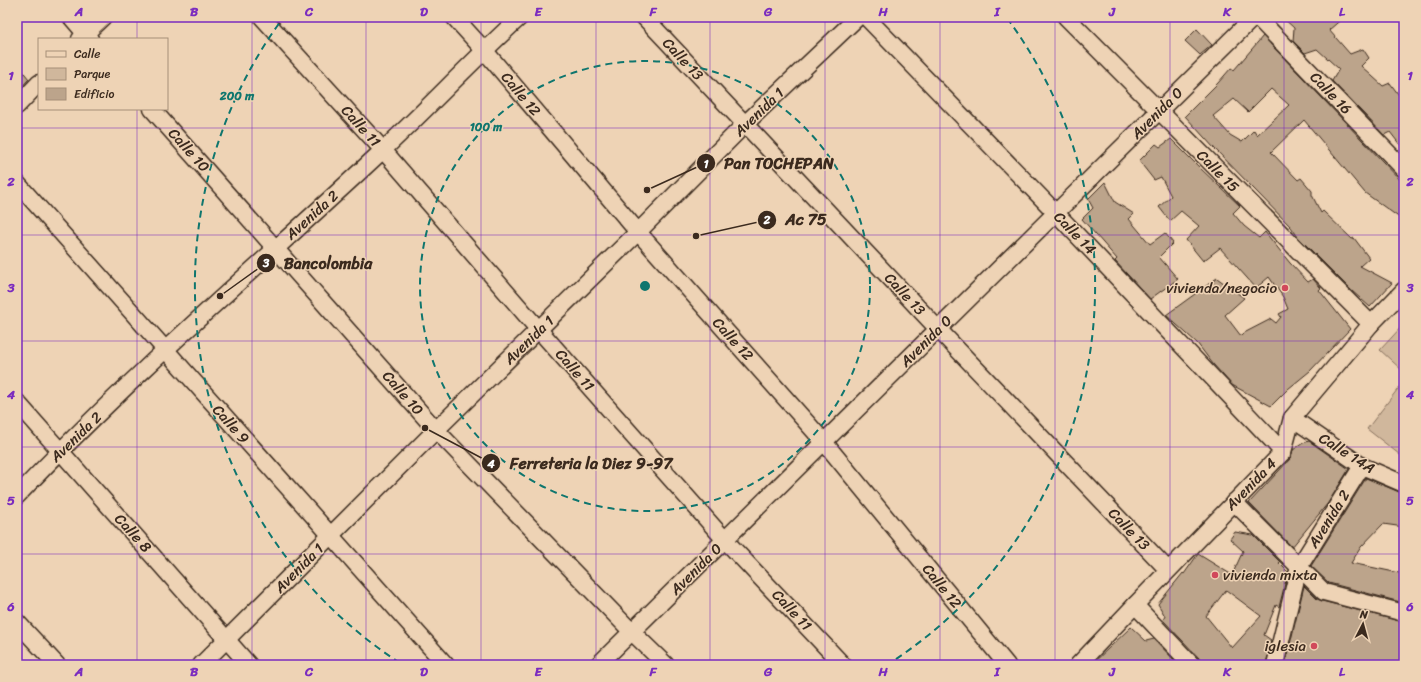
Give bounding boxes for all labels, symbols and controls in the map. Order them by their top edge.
text: A [74,0,83,23]
text: B [190,0,199,23]
text: C [304,0,314,23]
text: D [420,0,428,23]
text: E [534,0,543,23]
text: F [648,0,657,23]
text: G [763,0,773,23]
text: H [877,0,888,23]
text: I [993,0,1001,23]
text: J [1108,0,1116,23]
text: K [1222,0,1232,23]
text: L [1339,0,1346,23]
street label: Calle 13 [656,31,710,87]
legend [38,38,168,110]
text: Calle [74,43,101,65]
text: Parque [74,63,111,85]
text: 1 [8,64,14,87]
text: 1 [1407,64,1413,87]
street label: Calle 16 [1304,65,1358,121]
street label: Calle 12 [494,66,548,123]
street label: Avenida 1 [727,81,791,144]
street label: Avenida 0 [1124,81,1189,146]
text: Edificio [74,83,114,105]
text: 200 m [219,85,255,107]
street label: Calle 11 [335,99,387,153]
text: 100 m [470,116,503,138]
street label: Calle 10 [162,122,216,178]
street label: Calle 15 [1190,143,1246,199]
callout: Pan TOCHEPAN [696,149,842,177]
text: Pan TOCHEPAN [724,149,835,178]
text: 1 [703,153,709,175]
text: 2 [6,170,15,193]
text: 2 [1405,170,1414,193]
street label: Avenida 2 [278,183,345,247]
text: Ac 75 [784,205,827,234]
street label: Calle 14 [1047,205,1103,261]
callout: Ac 75 [757,206,834,234]
text: 2 [763,209,771,231]
callout: Bancolombia [256,249,380,277]
text: Bancolombia [284,249,373,278]
text: 3 [262,252,270,274]
street label: Calle 13 [878,266,932,322]
place label: vivienda/negocio [1166,275,1277,301]
text: 3 [6,276,15,299]
text: 3 [1405,276,1414,299]
centre of rings [638,279,652,293]
marker: vivienda/negocio [1280,283,1290,293]
street label: Avenida 1 [497,309,561,372]
street label: Avenida 0 [893,309,958,374]
street label: Calle 12 [706,311,760,367]
street label: Calle 11 [549,343,601,397]
street label: Calle 10 [376,364,430,422]
text: 4 [6,383,16,406]
text: 4 [1405,383,1415,406]
street label: Calle 9 [206,398,256,450]
street label: Avenida 2 [43,405,109,470]
street label: Calle 14A [1314,425,1380,481]
callout: Ferreteria la Diez 9-97 [481,449,680,477]
text: Ferreteria la Diez 9-97 [509,449,674,478]
street label: Avenida 4 [1218,451,1283,517]
text: 4 [486,453,495,475]
street label: Avenida 2 [1300,484,1357,554]
text: 5 [7,489,15,512]
text: 5 [1406,489,1414,512]
street label: Calle 13 [1102,501,1156,557]
street label: Calle 8 [108,507,158,559]
street label: Avenida 1 [267,537,330,600]
street label: Avenida 0 [663,537,728,602]
street label: Calle 12 [915,558,969,615]
place label: vivienda mixta [1223,562,1318,588]
marker: vivienda mixta [1210,570,1220,580]
street label: Calle 11 [765,583,819,637]
text: 6 [6,595,15,618]
text: 6 [1405,595,1414,618]
north arrow [1343,604,1383,644]
text: N [1358,605,1369,624]
place label: iglesia [1264,633,1306,659]
marker: iglesia [1309,641,1319,651]
text: A [74,660,83,682]
text: B [190,660,199,682]
text: C [304,660,314,682]
text: D [420,660,428,682]
text: E [534,660,543,682]
text: F [648,660,657,682]
text: G [763,660,773,682]
text: H [877,660,888,682]
text: I [993,660,1001,682]
text: J [1108,660,1116,682]
text: K [1222,660,1232,682]
text: L [1339,660,1346,682]

